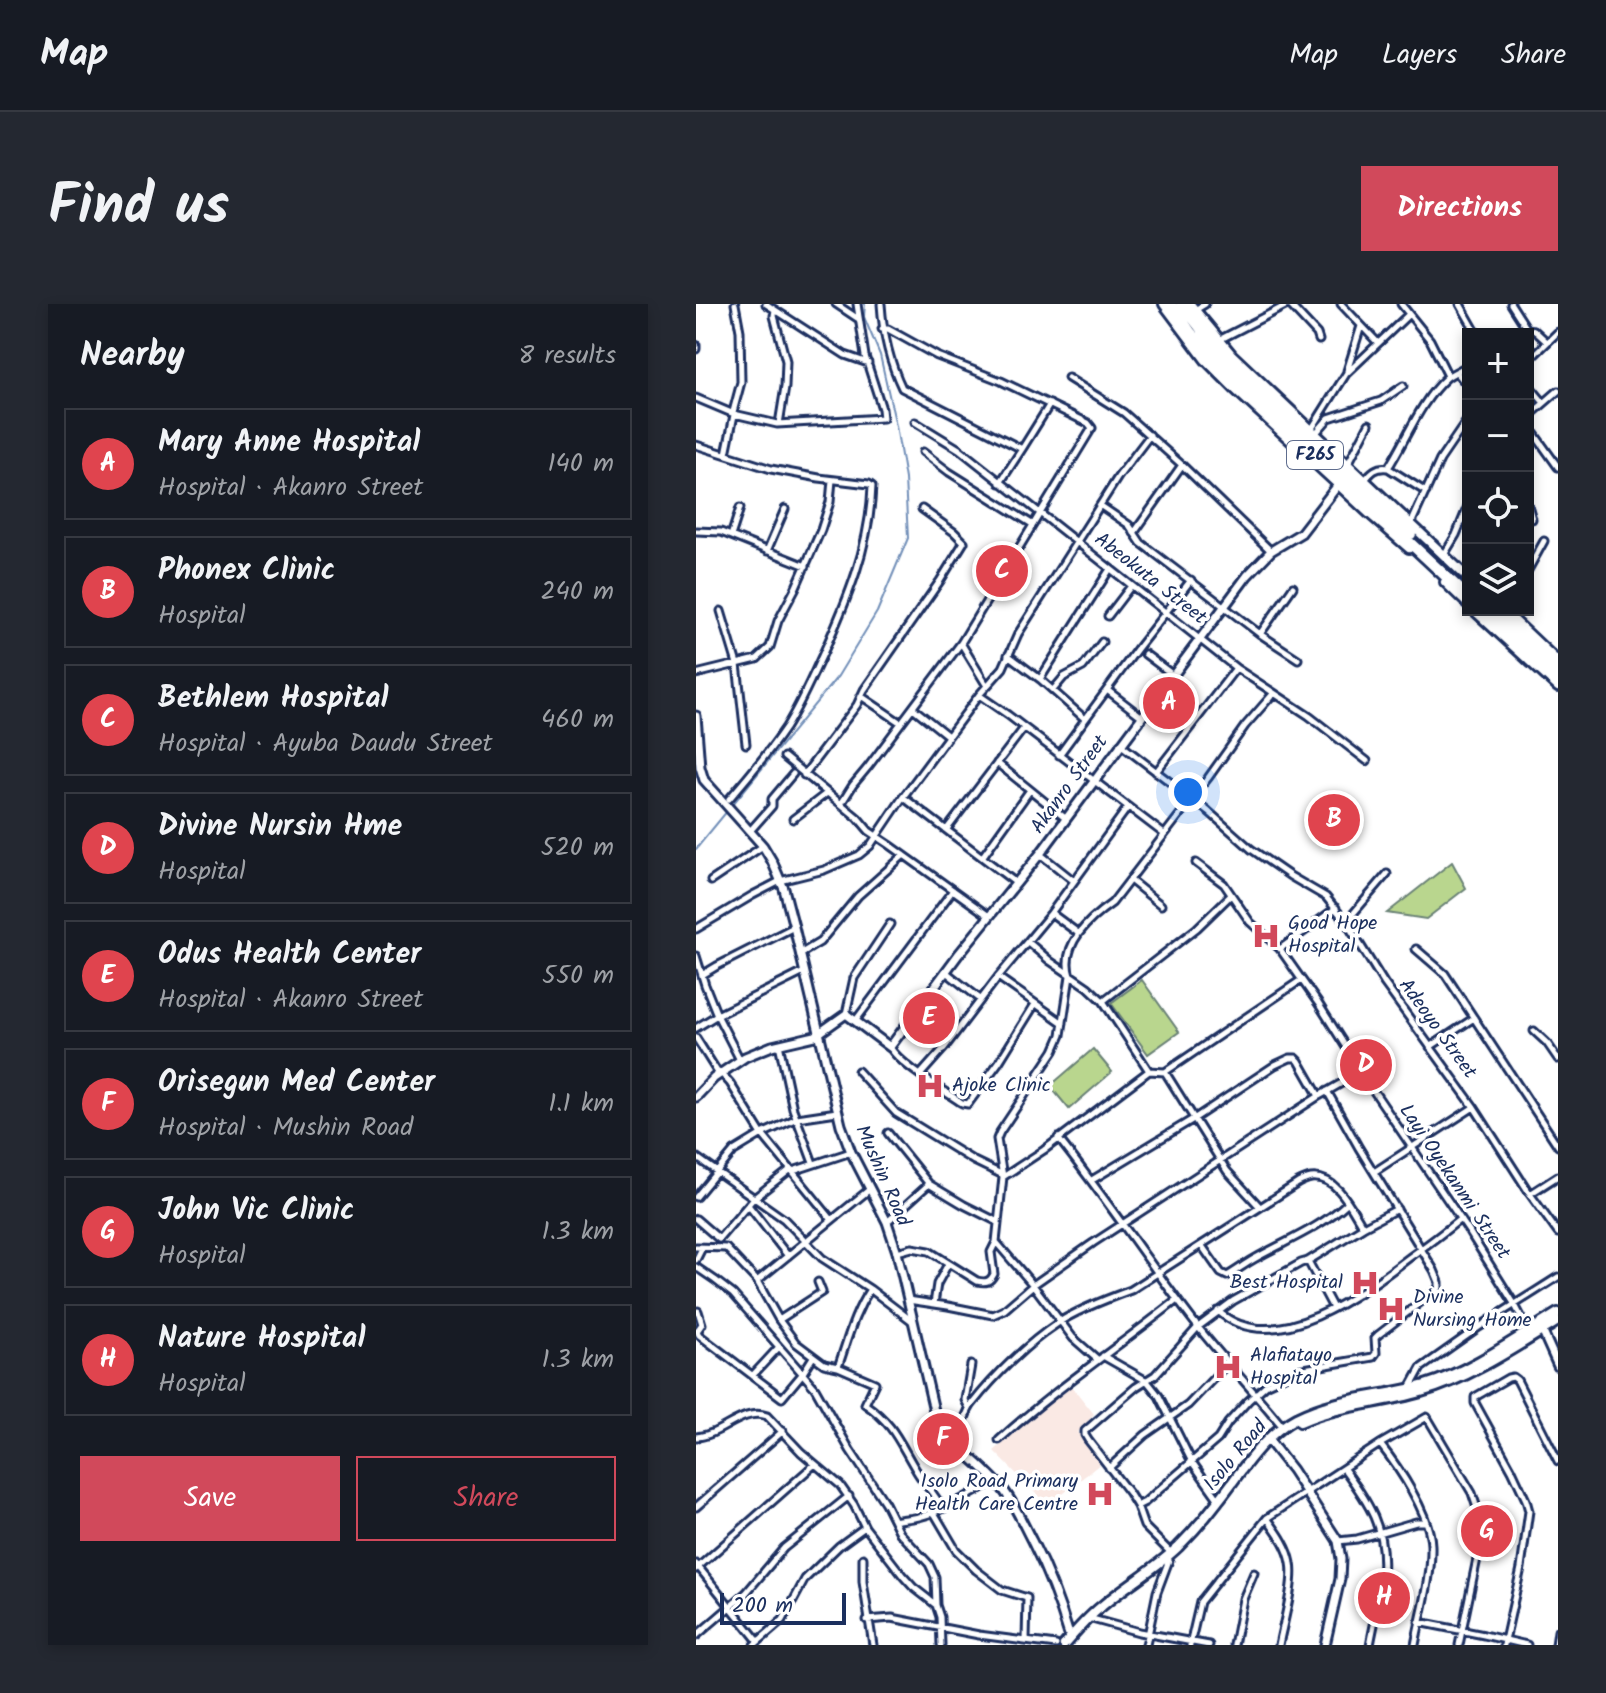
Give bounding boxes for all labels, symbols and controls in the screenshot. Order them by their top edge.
text: Map [40,25,109,85]
text: Map [1289,33,1338,78]
text: Layers [1382,33,1457,78]
text: Share [1501,33,1566,78]
text: Find us [48,163,229,253]
button: Directions [1361,166,1558,251]
map controls [1462,328,1534,616]
button: + [1462,328,1534,400]
text: Nearby [80,329,185,383]
text: 8 results [519,335,616,377]
button: − [1462,400,1534,472]
text: Mary Anne Hospital [158,419,420,467]
road number: F265 [1287,441,1343,469]
text: A [100,443,116,485]
text: 140 m [547,443,614,485]
text: Hospital · Akanro Street [158,467,423,509]
button: locate [1462,472,1534,544]
street label: Abeokuta Street [1087,525,1213,633]
pin: C [976,541,1028,601]
button: layers [1462,544,1534,616]
text: Phonex Clinic [158,547,335,595]
text: B [100,571,116,613]
text: 240 m [540,571,614,613]
text: Hospital [158,595,246,637]
pin: A [1143,673,1195,733]
text: Bethlem Hospital [158,675,389,723]
text: C [100,699,116,741]
text: 460 m [541,699,614,741]
text: Hospital · Ayuba Daudu Street [158,723,493,765]
street label: Akanro Street [1023,728,1117,841]
your location [1168,772,1208,812]
pin: B [1308,790,1360,850]
text: Divine Nursin Hme [158,803,402,851]
text: D [99,827,117,869]
text: 520 m [541,827,614,869]
text: Hospital [158,851,246,893]
place label: Good Hope Hospital [1288,908,1377,963]
hospital icon: Good Hope Hospital [1251,921,1281,951]
text: Odus Health Center [158,931,421,979]
text: E [101,955,115,997]
text: 550 m [542,955,614,997]
street label: Adeoyo Street [1390,972,1485,1086]
text: Hospital · Akanro Street [158,979,423,1021]
pin: E [903,988,955,1048]
pin: D [1340,1035,1392,1095]
text: Orisegun Med Center [158,1059,435,1107]
place label: Ajoke Clinic [952,1070,1051,1102]
hospital icon: Ajoke Clinic [915,1071,945,1101]
text: F [101,1083,115,1125]
text: 1.1 km [548,1083,614,1125]
street label: Layi Oyekanmi Street [1390,1098,1518,1267]
text: Hospital · Mushin Road [158,1107,413,1149]
street label: Mushin Road [845,1120,919,1233]
text: John Vic Clinic [158,1187,355,1235]
text: G [100,1211,116,1253]
text: 1.3 km [542,1211,614,1253]
text: Hospital [158,1235,246,1277]
place label: Best Hospital [1230,1267,1343,1299]
hospital icon: Best Hospital [1350,1268,1380,1298]
place label: Divine Nursing Home [1413,1282,1532,1337]
hospital icon: Divine Nursing Home [1376,1294,1406,1324]
text: Nature Hospital [158,1315,365,1363]
text: H [100,1339,116,1381]
text: 1.3 km [542,1339,614,1381]
place label: Alafiatayo Hospital [1250,1340,1332,1395]
hospital icon: Alafiatayo Hospital [1213,1352,1243,1382]
text: Hospital [158,1363,246,1405]
pin: F [917,1409,969,1469]
street label: Isolo Road [1196,1412,1277,1499]
button: Save [80,1456,340,1541]
button: Share [356,1456,616,1541]
place label: Isolo Road Primary Health Care Centre [915,1466,1079,1521]
hospital icon: Isolo Road Primary Health Care Centre [1085,1479,1115,1509]
pin: G [1461,1501,1513,1561]
pin: H [1358,1568,1410,1628]
scale bar [720,1589,846,1625]
text: 200 m [732,1589,793,1624]

